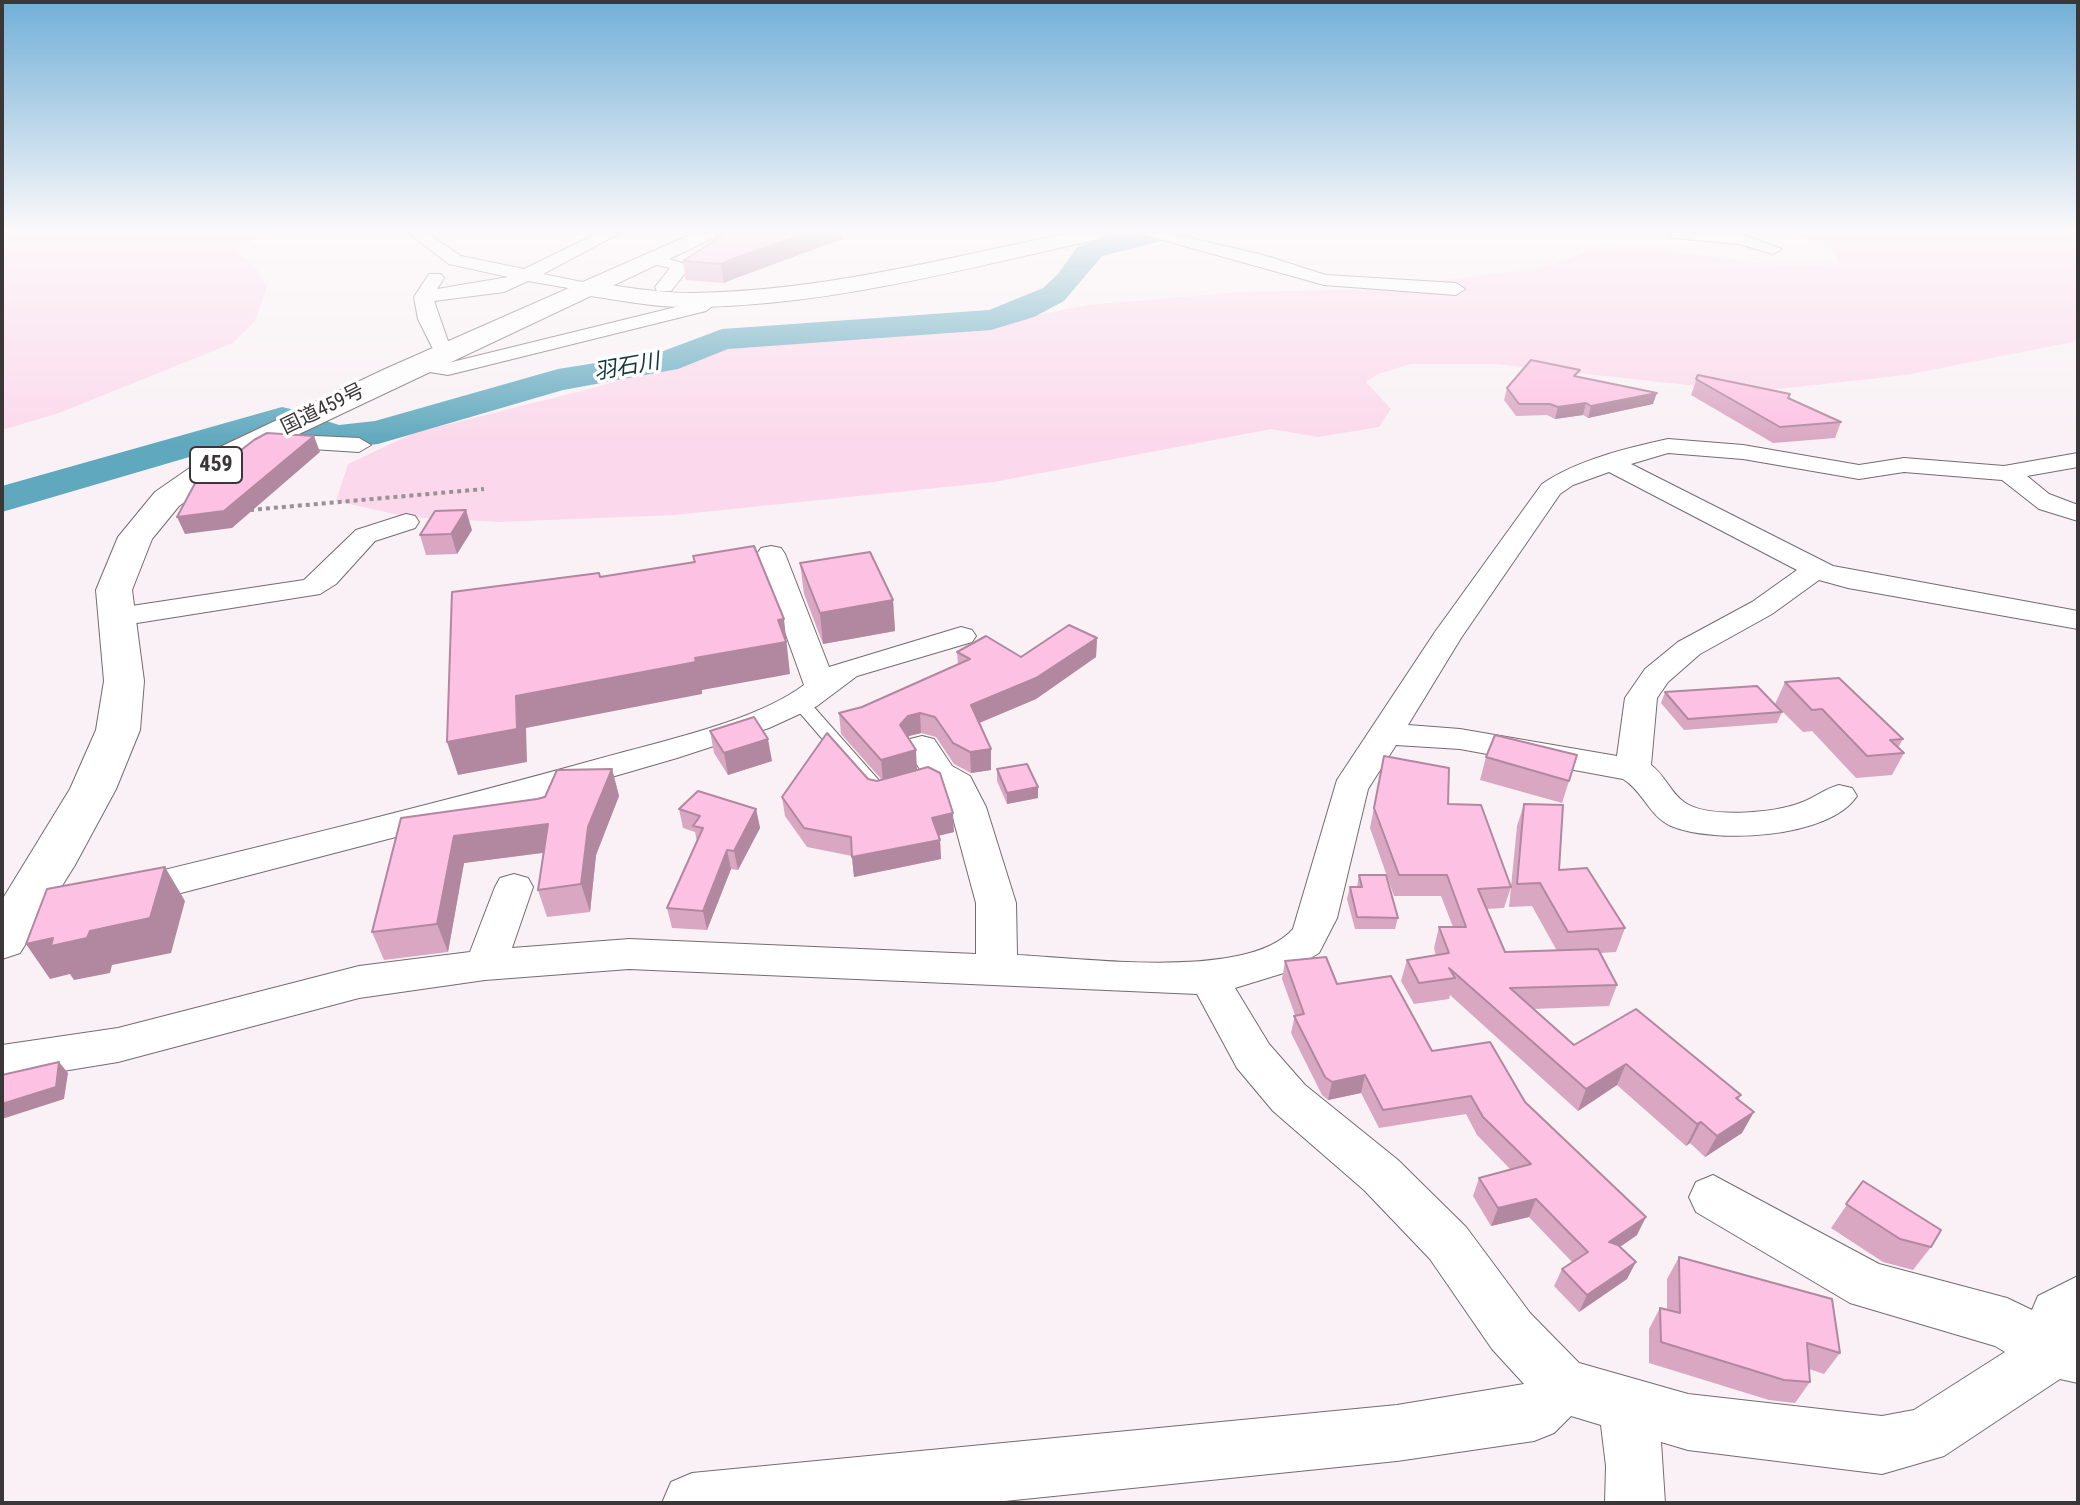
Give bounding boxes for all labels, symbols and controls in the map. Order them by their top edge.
water label: 羽石川 [592,349,662,387]
street label: 国道459号 [277,380,369,440]
road number: 459 [190,447,242,483]

